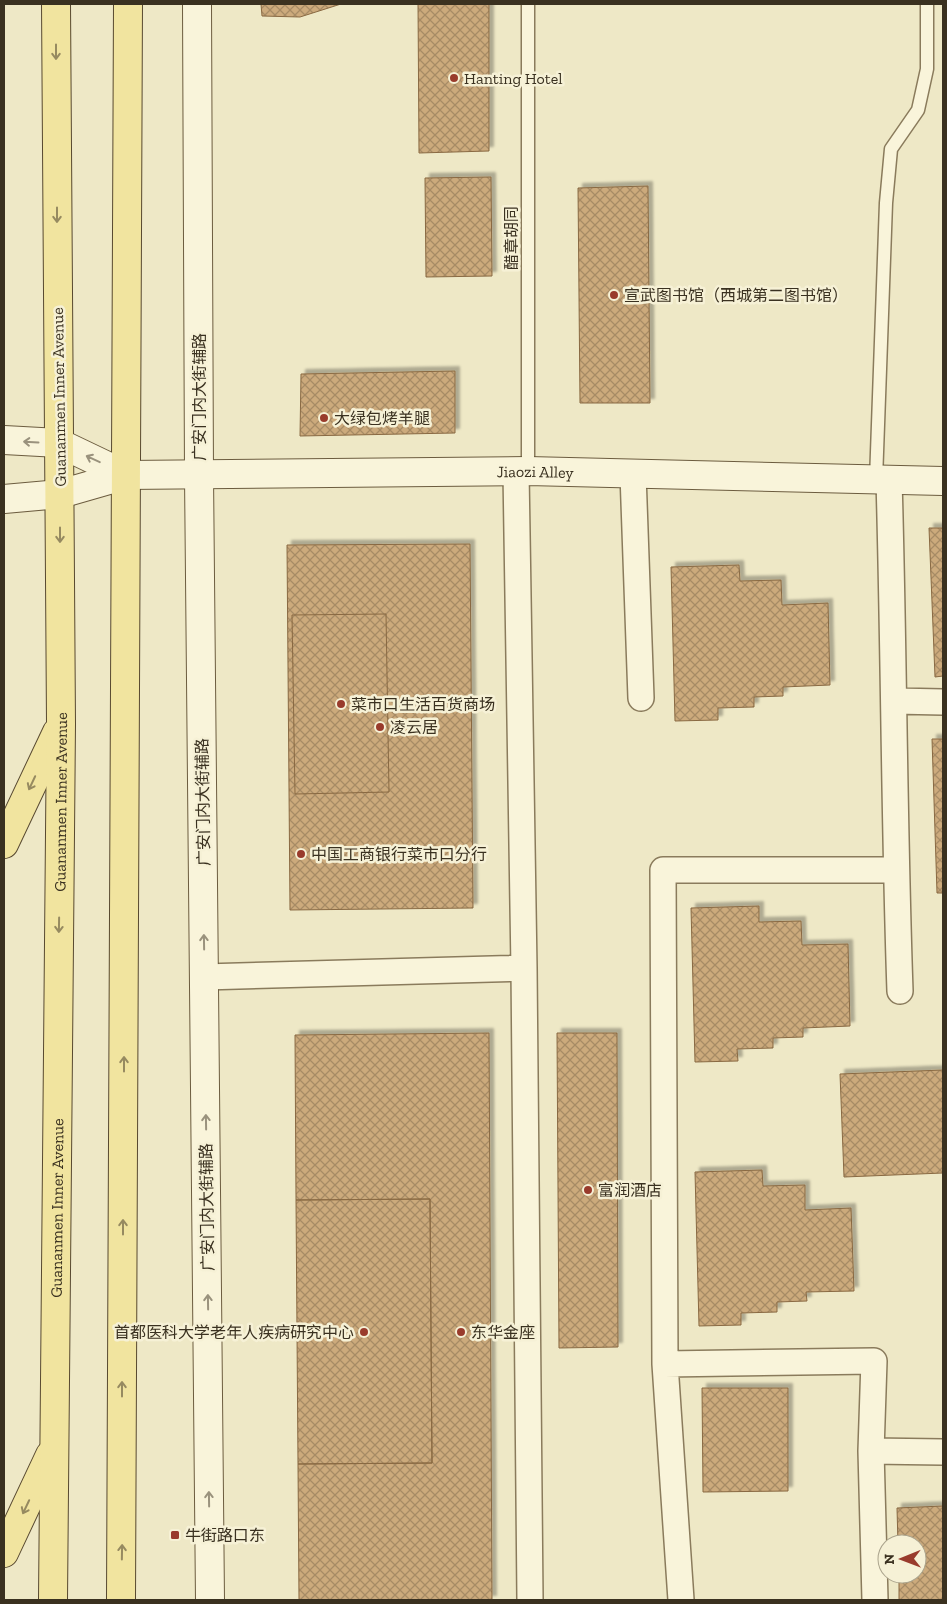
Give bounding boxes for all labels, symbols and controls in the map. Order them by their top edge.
one-way arrow [51,44,61,60]
place label: Hanting Hotel [464,69,562,88]
marker: Hanting Hotel [448,72,460,84]
one-way arrow [52,206,62,223]
street label: 醋章胡同 [502,206,521,270]
place label: 宣武图书馆（西城第二图书馆） [624,286,848,305]
marker: 宣武图书馆（西城第二图书馆） [608,289,620,301]
street label: Guananmen Inner Avenue [48,307,70,487]
street label: 广安门内大街辅路 [190,333,209,461]
place label: 大绿包烤羊腿 [334,409,430,428]
marker: 大绿包烤羊腿 [318,412,330,424]
one-way arrow [23,437,39,446]
one-way arrow [86,453,101,463]
street label: Jiaozi Alley [497,461,575,482]
one-way arrow [55,526,65,543]
place label: 菜市口生活百货商场 [351,695,495,714]
marker: 菜市口生活百货商场 [335,698,347,710]
street label: Guananmen Inner Avenue [50,712,71,892]
place label: 凌云居 [390,718,438,737]
marker: 凌云居 [374,721,386,733]
street label: 广安门内大街辅路 [192,738,214,866]
one-way arrow [27,776,37,791]
place label: 中国工商银行菜市口分行 [311,845,487,864]
marker: 中国工商银行菜市口分行 [295,848,307,860]
one-way arrow [54,916,64,933]
one-way arrow [199,934,209,950]
one-way arrow [119,1056,129,1072]
one-way arrow [201,1114,211,1130]
street label: Guananmen Inner Avenue [46,1118,67,1298]
street label: 广安门内大街辅路 [196,1143,218,1271]
place label: 富润酒店 [598,1181,662,1200]
marker: 富润酒店 [582,1184,594,1196]
one-way arrow [118,1219,128,1235]
one-way arrow [203,1294,212,1310]
place label: 首都医科大学老年人疾病研究中心 [114,1323,354,1342]
place label: 东华金座 [471,1323,535,1342]
marker: 首都医科大学老年人疾病研究中心 [358,1326,370,1338]
marker: 东华金座 [455,1326,467,1338]
one-way arrow [117,1381,127,1398]
one-way arrow [205,1491,214,1507]
one-way arrow [20,1499,30,1514]
place label: 牛街路口东 [185,1526,265,1545]
marker: 牛街路口东 [169,1529,181,1541]
north arrow [877,1534,927,1584]
one-way arrow [117,1544,126,1560]
text: N [881,1553,898,1565]

